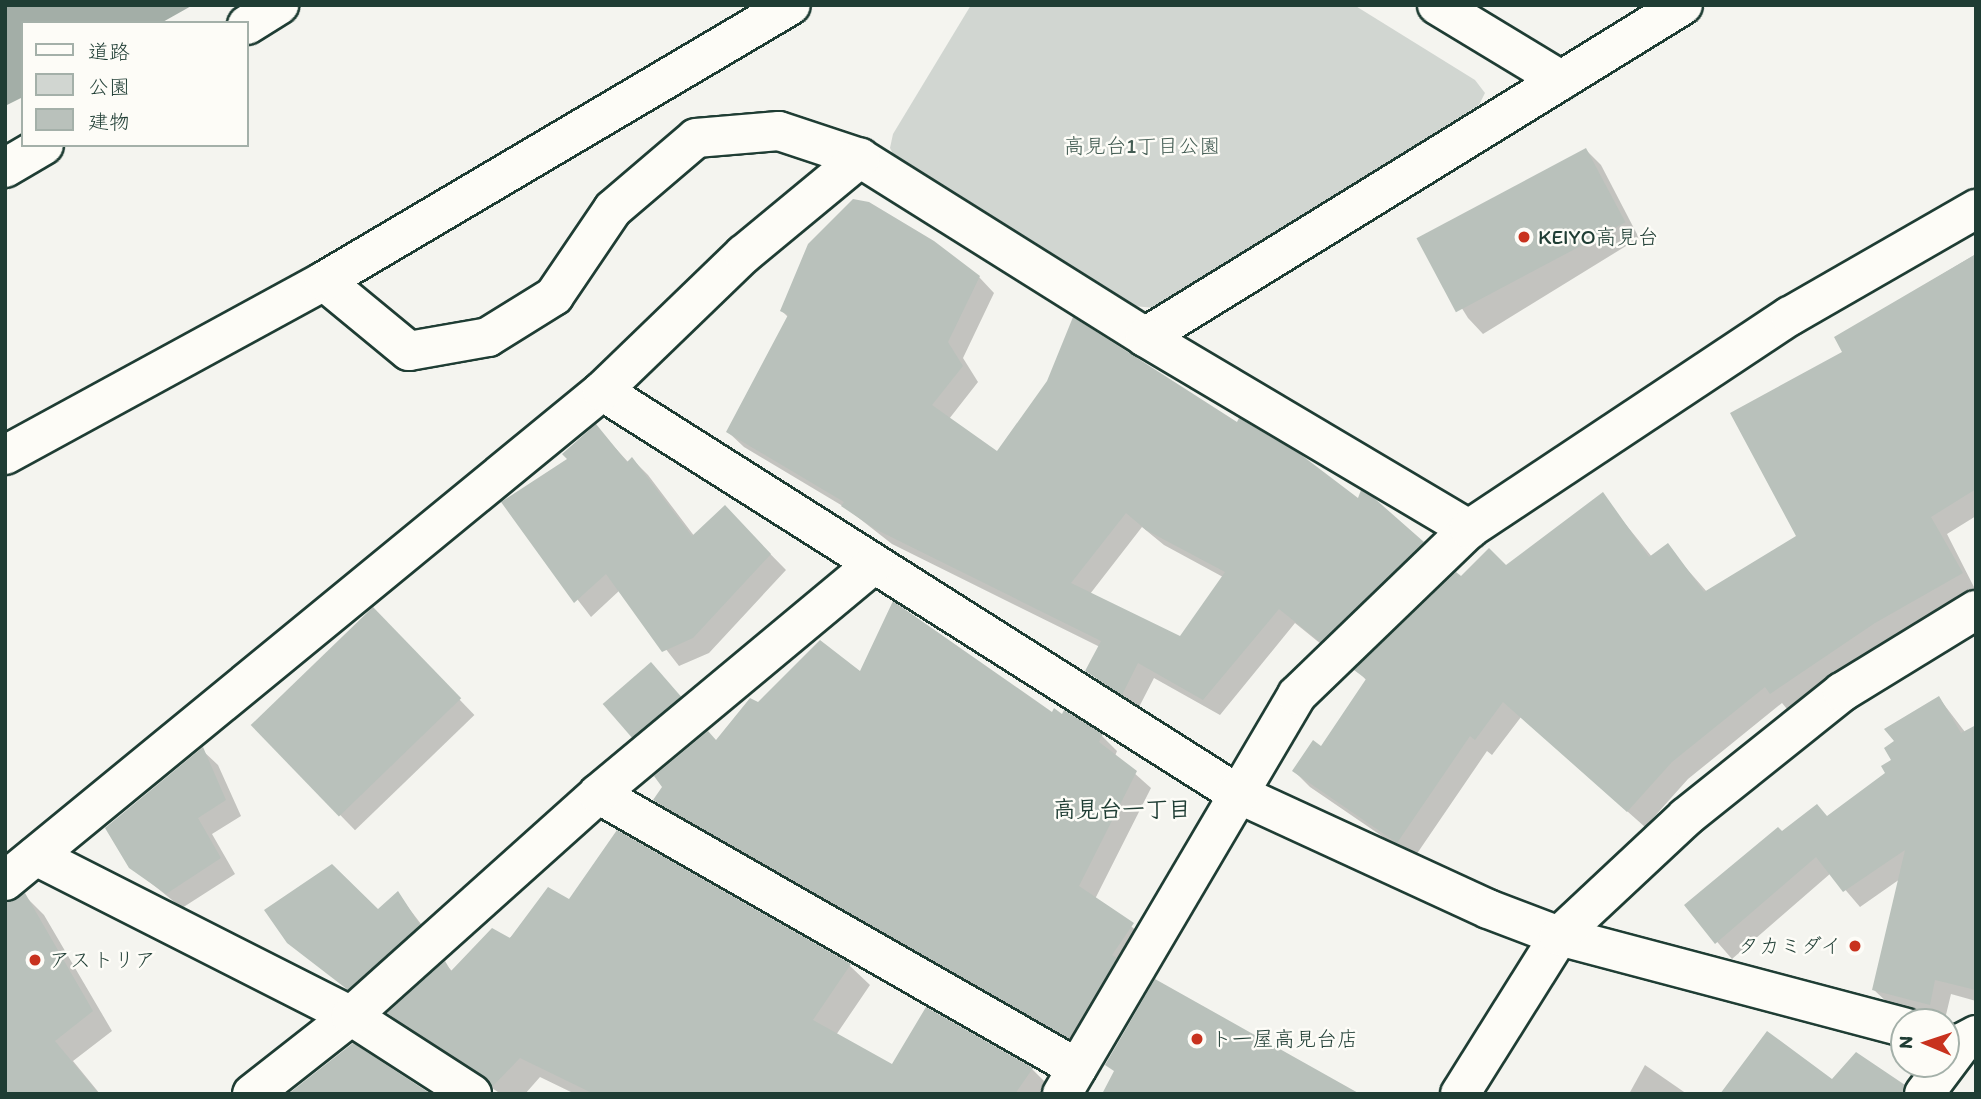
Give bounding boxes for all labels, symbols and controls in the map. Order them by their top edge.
legend [21,21,248,147]
text: 道路 [88,39,130,64]
text: 公園 [88,74,130,99]
text: 建物 [88,109,130,134]
park label: 高見台1丁目公園 [1064,133,1220,159]
place label: KEIYO高見台 [1538,224,1659,250]
marker: KEIYO高見台 [1516,229,1532,245]
district label: 高見台一丁目 [1053,795,1191,823]
place label: タカミダイ [1736,933,1841,959]
marker: タカミダイ [1847,938,1863,954]
place label: アストリア [49,947,154,973]
marker: アストリア [27,952,43,968]
north arrow [1890,1008,1960,1078]
place label: ト一屋高見台店 [1211,1026,1358,1052]
marker: ト一屋高見台店 [1189,1031,1205,1047]
text: N [1894,1036,1917,1049]

